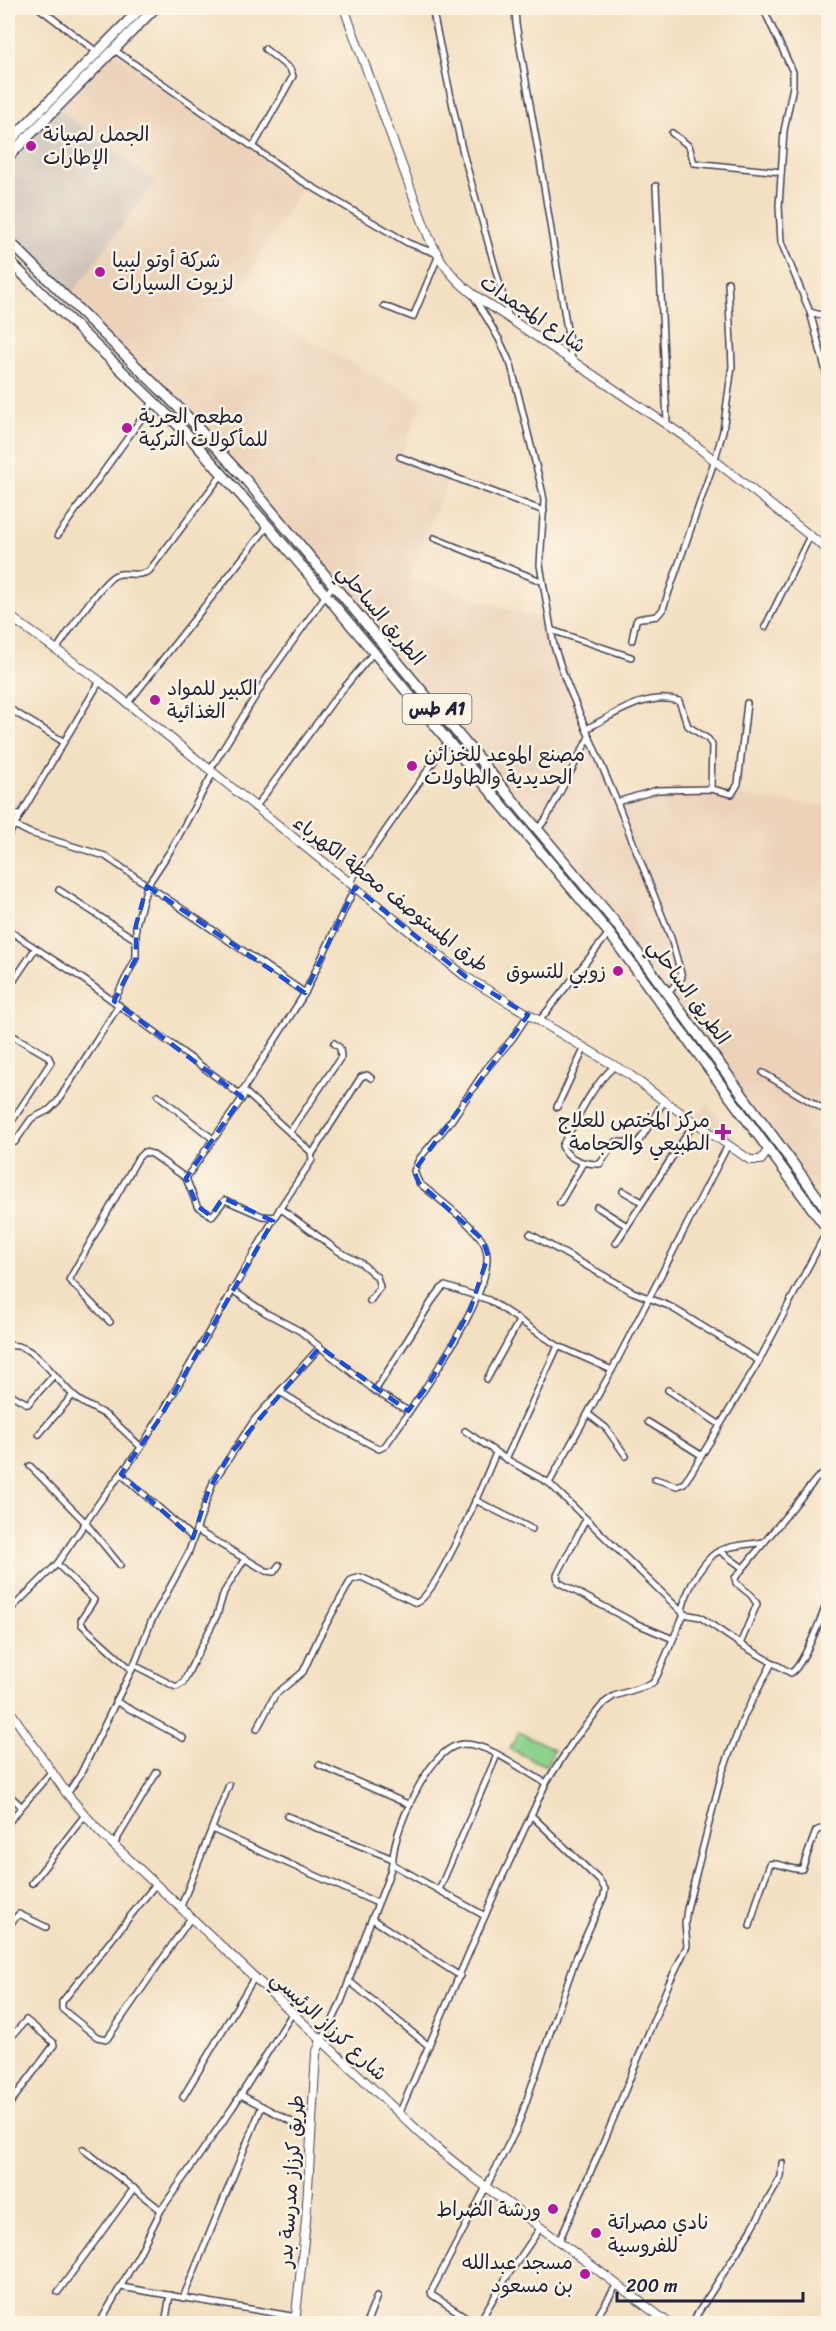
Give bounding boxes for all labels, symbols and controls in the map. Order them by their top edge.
place label: الجمل لصيانة الإطارات [43,117,149,175]
marker: الجمل لصيانة الإطارات [24,139,38,153]
place label: شركة أوتو ليبيا لزيوت السيارات [112,243,234,301]
marker: شركة أوتو ليبيا لزيوت السيارات [93,265,107,279]
street label: شارع المجمدات [472,265,594,363]
place label: مطعم الحرية للمأكولات التركية [139,399,268,457]
marker: مطعم الحرية للمأكولات التركية [120,421,134,435]
street label: الطريق الساحلي [328,556,434,674]
place label: الكبير للمواد الغذائية [167,671,258,729]
marker: الكبير للمواد الغذائية [148,693,162,707]
road number: طس A1 [402,694,472,724]
place label: مصنع الموعد للخزائن الحديدية والطاولات [424,737,585,795]
marker: مصنع الموعد للخزائن الحديدية والطاولات [405,759,419,773]
street label: طرق المستوصف محطة الكهرباء [285,806,497,982]
street label: الطريق الساحلي [638,932,740,1052]
place label: زوبي للتسوق [506,954,606,989]
marker: زوبي للتسوق [611,964,625,978]
place label: مركز المختص للعلاج الطبيعي والحجامة [558,1103,710,1161]
marker: مركز المختص للعلاج الطبيعي والحجامة [714,1123,732,1141]
street label: شارع كرزاز الرئيسي [262,1962,396,2090]
street label: طريق كرزاز مدرسة بدر [267,2093,314,2270]
place label: ورشة الضراط [437,2192,541,2227]
marker: ورشة الضراط [546,2202,560,2216]
place label: نادي مصراتة للفروسية [608,2205,708,2263]
marker: نادي مصراتة للفروسية [589,2226,603,2240]
place label: مسجد عبدالله بن مسعود [462,2245,573,2303]
scale bar [617,2265,803,2303]
marker: مسجد عبدالله بن مسعود [578,2267,592,2281]
text: 200 m [626,2270,678,2302]

